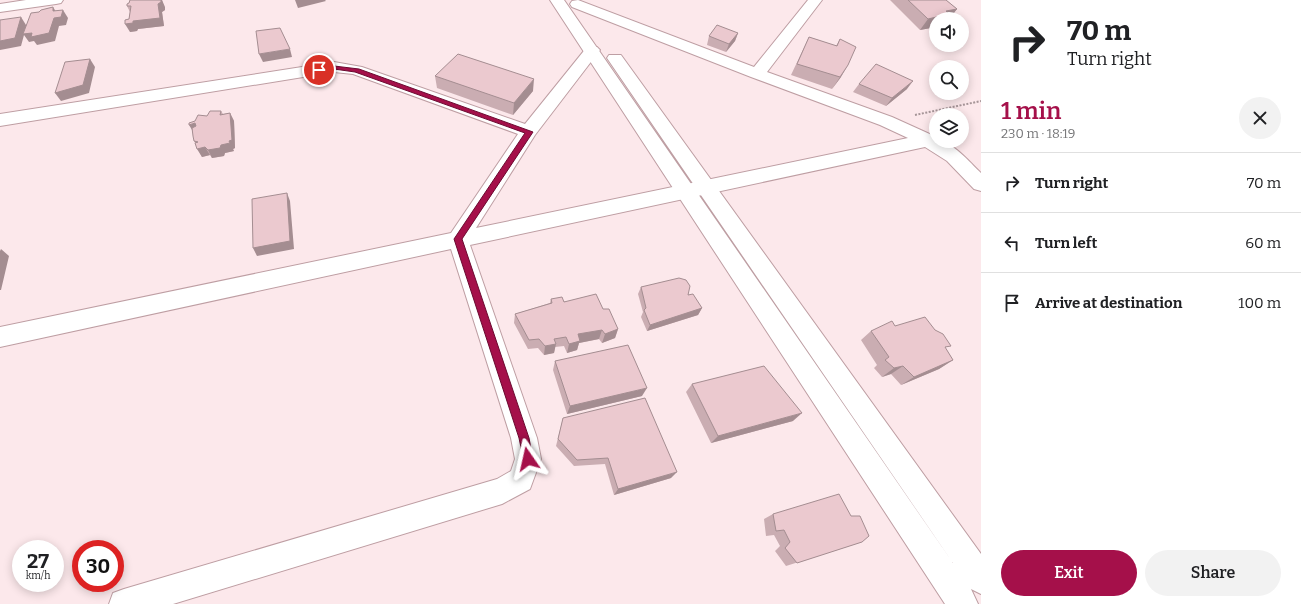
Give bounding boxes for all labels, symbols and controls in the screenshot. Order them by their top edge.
map controls [929,12,969,148]
button: sound [929,12,969,52]
text: 70 m [1067,14,1131,47]
icon: right [1001,16,1053,68]
text: Turn right [1067,48,1152,70]
pin [302,53,336,87]
icon: arrive [308,59,330,81]
button: search [929,60,969,100]
text: 1 min [1001,97,1061,125]
button: close [1239,97,1281,139]
button: layers [929,108,969,148]
text: 230 m · 18:19 [1001,126,1076,141]
icon: right [1001,172,1023,194]
text: Turn right [1035,174,1108,192]
text: 70 m [1247,174,1281,192]
icon: left [1001,232,1023,254]
text: Turn left [1035,234,1097,252]
text: 60 m [1245,234,1281,252]
icon: arrive [1001,292,1023,314]
text: Arrive at destination [1035,294,1182,312]
text: 100 m [1238,294,1281,312]
position arrow [507,438,549,480]
speed limit sign: 30 [72,540,124,592]
text: 27 [27,549,49,573]
button: Exit [1001,550,1137,596]
button: Share [1145,550,1281,596]
text: km/h [26,570,50,582]

